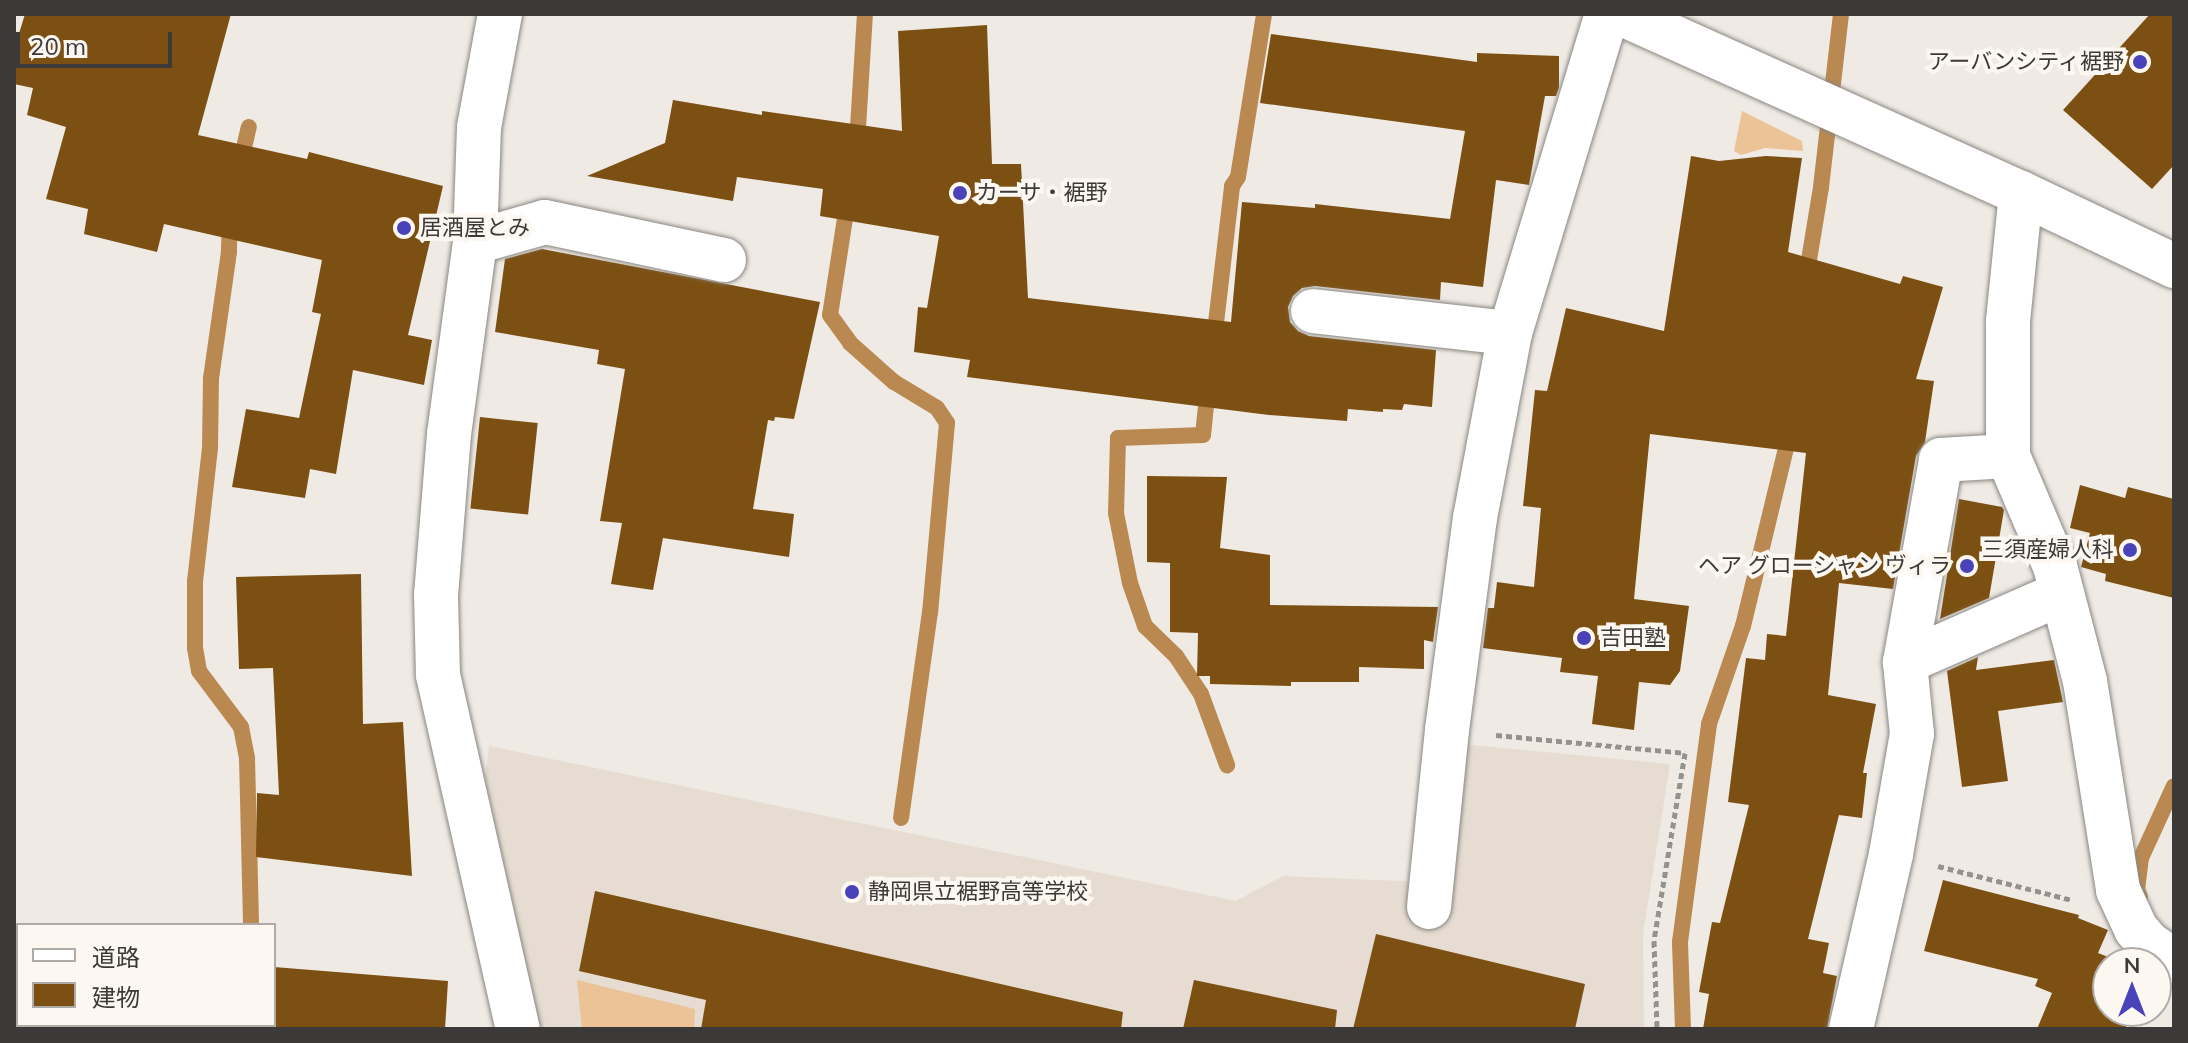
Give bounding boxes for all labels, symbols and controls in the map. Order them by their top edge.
scale bar [20,16,176,66]
text: 20 m [30,31,86,61]
place label: アーバンシティ裾野 [1927,49,2124,75]
marker: アーバンシティ裾野 [2131,53,2149,71]
place label: カーサ・裾野 [976,180,1108,206]
marker: カーサ・裾野 [951,184,969,202]
place label: 居酒屋とみ [420,215,530,241]
marker: 居酒屋とみ [395,219,413,237]
place label: 三須産婦人科 [1982,537,2114,563]
marker: 三須産婦人科 [2121,541,2139,559]
place label: ヘア グローシャン ヴィラ [1698,553,1951,579]
marker: ヘア グローシャン ヴィラ [1958,557,1976,575]
place label: 吉田塾 [1600,625,1666,651]
marker: 吉田塾 [1575,629,1593,647]
place label: 静岡県立裾野高等学校 [868,879,1088,905]
marker: 静岡県立裾野高等学校 [843,883,861,901]
legend [16,923,276,1027]
text: 道路 [92,942,140,972]
north arrow [2092,947,2172,1027]
text: N [2124,951,2140,979]
text: 建物 [92,982,140,1012]

